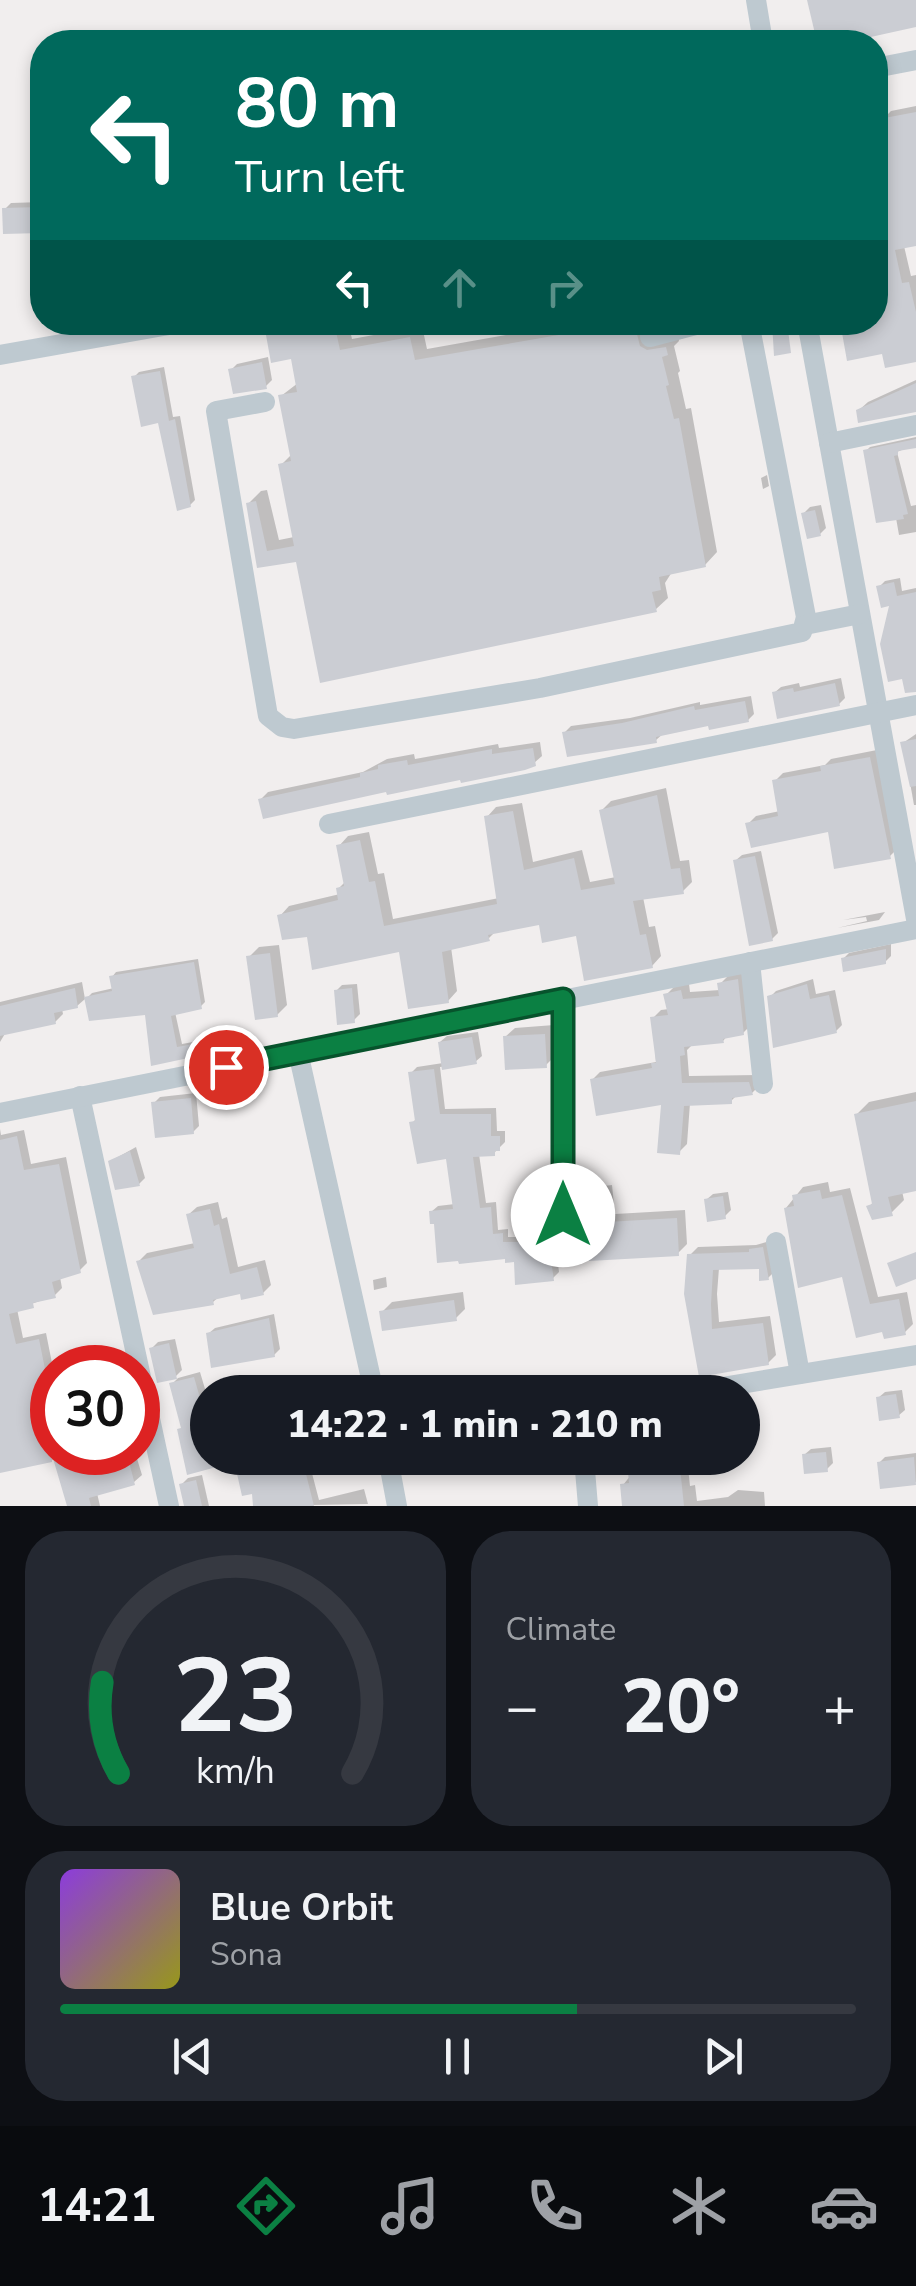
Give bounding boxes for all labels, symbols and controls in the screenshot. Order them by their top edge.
text: 80 m [235,56,399,152]
icon: left [70,70,200,200]
text: Turn left [235,147,404,208]
icon: left [327,260,382,315]
icon: ahead [432,260,487,315]
icon: right [537,260,592,315]
pin [184,1025,269,1110]
icon: arrive [199,1040,254,1095]
position arrow [511,1163,615,1267]
speed limit sign: 30 [30,1345,160,1475]
text: 14:22 · 1 min · 210 m [287,1399,663,1450]
text: Climate [506,1608,616,1651]
text: 23 [173,1626,298,1768]
text: 20° [621,1656,740,1758]
text: − [506,1670,539,1745]
text: + [823,1670,856,1745]
text: km/h [196,1747,275,1796]
text: Blue Orbit [210,1882,393,1933]
text: Sona [210,1933,283,1976]
icon: previous [165,2029,220,2084]
icon: pause [430,2029,485,2084]
icon: next [696,2029,751,2084]
icon: directions [231,2171,301,2241]
icon: music [375,2171,445,2241]
icon: phone [520,2171,590,2241]
icon: climate [664,2171,734,2241]
icon: car [809,2171,879,2241]
text: 14:21 [37,2176,156,2237]

